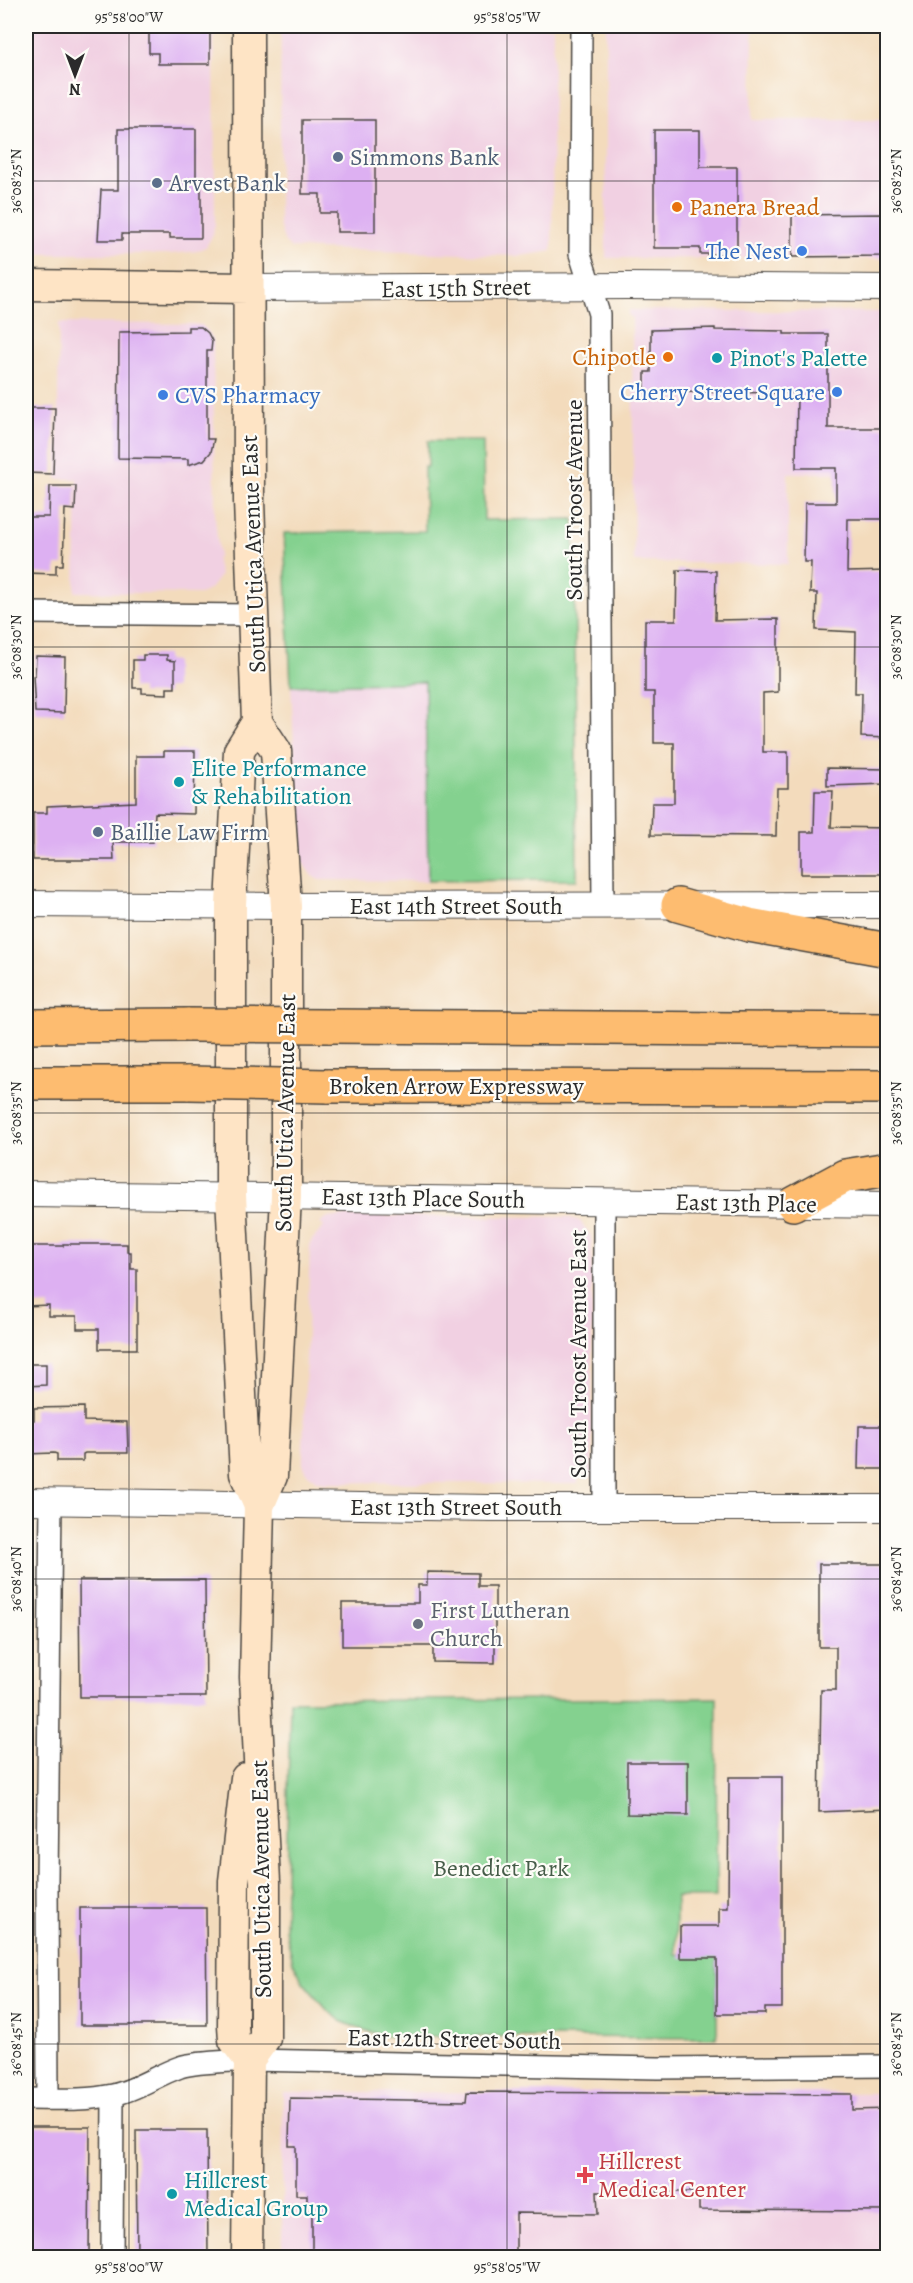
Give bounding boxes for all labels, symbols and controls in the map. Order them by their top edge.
text: 95°58'00"W [95,7,163,27]
text: 95°58'05"W [473,7,541,27]
north arrow [45,45,105,105]
text: N [69,78,81,100]
place label: Simmons Bank [350,141,499,173]
text: 36°08'25"N [6,149,26,213]
text: 36°08'25"N [886,149,906,213]
marker: Simmons Bank [331,150,345,164]
place label: Arvest Bank [168,167,286,199]
marker: Arvest Bank [150,176,164,190]
place label: Panera Bread [689,191,820,223]
marker: Panera Bread [670,200,684,214]
place label: The Nest [706,235,790,267]
marker: The Nest [795,244,809,258]
street label: East 15th Street [381,271,531,305]
place label: Chipotle [572,341,656,373]
place label: Pinot's Palette [729,342,868,374]
marker: Chipotle [661,350,675,364]
marker: Pinot's Palette [710,351,724,365]
place label: Cherry Street Square [620,376,825,408]
place label: CVS Pharmacy [175,379,321,411]
marker: Cherry Street Square [830,385,844,399]
marker: CVS Pharmacy [156,388,170,402]
street label: South Troost Avenue [558,399,590,601]
street label: South Utica Avenue East [233,434,273,674]
text: 36°08'30"N [6,614,26,680]
text: 36°08'30"N [886,614,906,680]
place label: Elite Performance & Rehabilitation [191,752,367,812]
marker: Elite Performance & Rehabilitation [172,775,186,789]
place label: Baillie Law Firm [110,816,269,848]
marker: Baillie Law Firm [91,825,105,839]
street label: East 14th Street South [349,890,563,922]
street label: South Utica Avenue East [267,994,303,1232]
street label: Broken Arrow Expressway [328,1070,584,1102]
text: 36°08'35"N [6,1081,26,1145]
text: 36°08'35"N [886,1081,906,1145]
street label: East 13th Place South [321,1180,526,1216]
street label: East 13th Place [675,1186,817,1220]
street label: South Troost Avenue East [562,1229,594,1478]
street label: East 13th Street South [350,1491,562,1523]
text: 36°08'40"N [6,1546,26,1612]
text: 36°08'40"N [886,1546,906,1612]
place label: First Lutheran Church [430,1594,570,1654]
marker: First Lutheran Church [411,1617,425,1631]
street label: South Utica Avenue East [243,1760,279,1998]
park label: Benedict Park [433,1852,569,1884]
text: 36°08'45"N [6,2012,26,2076]
text: 36°08'45"N [886,2012,906,2076]
street label: East 12th Street South [347,2021,561,2057]
place label: Hillcrest Medical Center [598,2145,746,2205]
place label: Hillcrest Medical Group [184,2164,328,2224]
marker: Hillcrest Medical Center [576,2166,594,2184]
marker: Hillcrest Medical Group [165,2187,179,2201]
text: 95°58'00"W [95,2257,163,2277]
text: 95°58'05"W [473,2257,541,2277]

